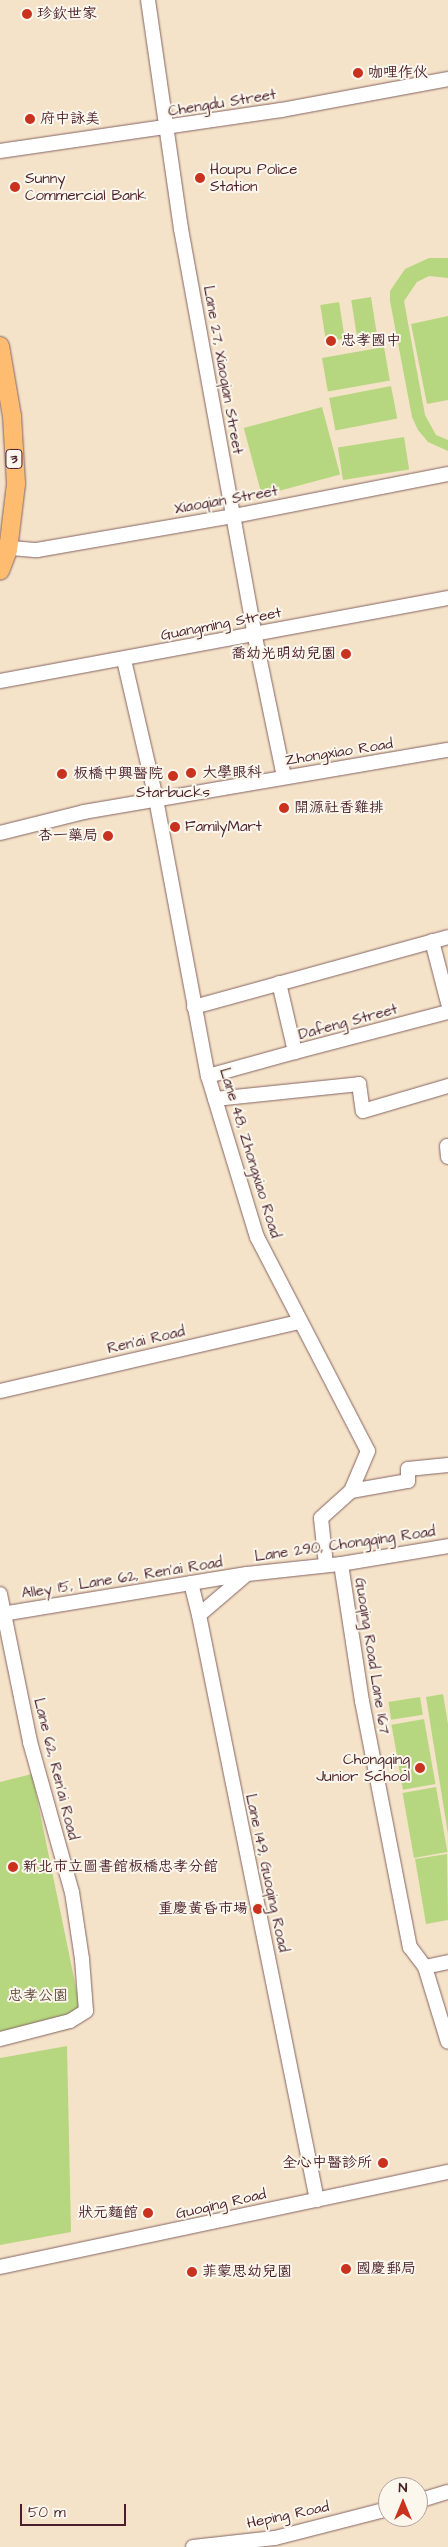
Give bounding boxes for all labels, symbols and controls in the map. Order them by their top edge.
place label: 珍欽世家 [37,5,97,23]
marker: 珍欽世家 [21,8,33,20]
place label: 咖哩作伙 [368,64,428,82]
marker: 咖哩作伙 [352,67,364,79]
street label: Chengdu Street [167,86,277,120]
place label: 府中詠美 [40,110,100,128]
marker: 府中詠美 [24,113,36,125]
place label: Houpu Police Station [210,160,297,195]
place label: Sunny Commercial Bank [25,169,147,204]
marker: Houpu Police Station [194,172,206,184]
marker: Sunny Commercial Bank [9,181,21,193]
street label: Lane 27, Xiaoqian Street [199,284,247,456]
place label: 忠孝國中 [341,332,401,350]
marker: 忠孝國中 [325,335,337,347]
road number: 3 [5,448,23,470]
street label: Xiaoqian Street [173,482,279,518]
street label: Guangming Street [159,603,283,645]
place label: 喬幼光明幼兒園 [231,645,336,663]
marker: 喬幼光明幼兒園 [340,648,352,660]
street label: Zhongxiao Road [284,735,394,769]
place label: 大學眼科 [202,764,262,782]
place label: 板橋中興醫院 [73,765,163,783]
marker: 大學眼科 [184,766,198,780]
marker: 板橋中興醫院 [55,767,69,781]
marker: Starbucks [167,770,179,782]
place label: Starbucks [136,784,210,802]
place label: 開源社香雞排 [294,799,384,817]
marker: 開源社香雞排 [278,802,290,814]
place label: FamilyMart [185,818,262,836]
marker: FamilyMart [169,821,181,833]
place label: 杏一藥局 [38,827,98,845]
marker: 杏一藥局 [102,830,114,842]
street label: Dafeng Street [296,1000,400,1044]
street label: Lane 48, Zhongxiao Road [216,1066,284,1240]
street label: Ren’ai Road [105,1322,187,1358]
street label: Lane 290, Chongqing Road [253,1522,437,1566]
street label: Alley 15, Lane 62, Ren’ai Road [20,1553,224,1603]
street label: Guoqing Road Lane 167 [351,1576,393,1736]
street label: Lane 62, Ren’ai Road [30,1696,82,1842]
place label: Chongqing Junior School [316,1750,410,1785]
marker: Chongqing Junior School [414,1762,426,1774]
street label: Lane 149, Guoqing Road [241,1792,293,1954]
place label: 新北市立圖書館板橋忠孝分館 [23,1858,218,1876]
marker: 新北市立圖書館板橋忠孝分館 [7,1861,19,1873]
place label: 重慶黃昏市場 [158,1900,248,1918]
marker: 重慶黃昏市場 [252,1903,264,1915]
park label: 忠孝公園 [8,1987,68,2005]
place label: 全心中醫診所 [282,2154,372,2172]
marker: 全心中醫診所 [376,2156,390,2170]
street label: Guoqing Road [174,2185,268,2223]
place label: 狀元麵館 [78,2204,138,2222]
marker: 狀元麵館 [142,2207,154,2219]
place label: 國慶郵局 [356,2260,416,2278]
place label: 菲蒙思幼兒園 [202,2263,292,2281]
marker: 國慶郵局 [340,2263,352,2275]
marker: 菲蒙思幼兒園 [186,2266,198,2278]
north arrow [378,2477,428,2527]
text: N [399,2478,407,2498]
scale bar [22,2494,129,2526]
street label: Heping Road [245,2498,331,2532]
text: 50 m [28,2502,66,2523]

